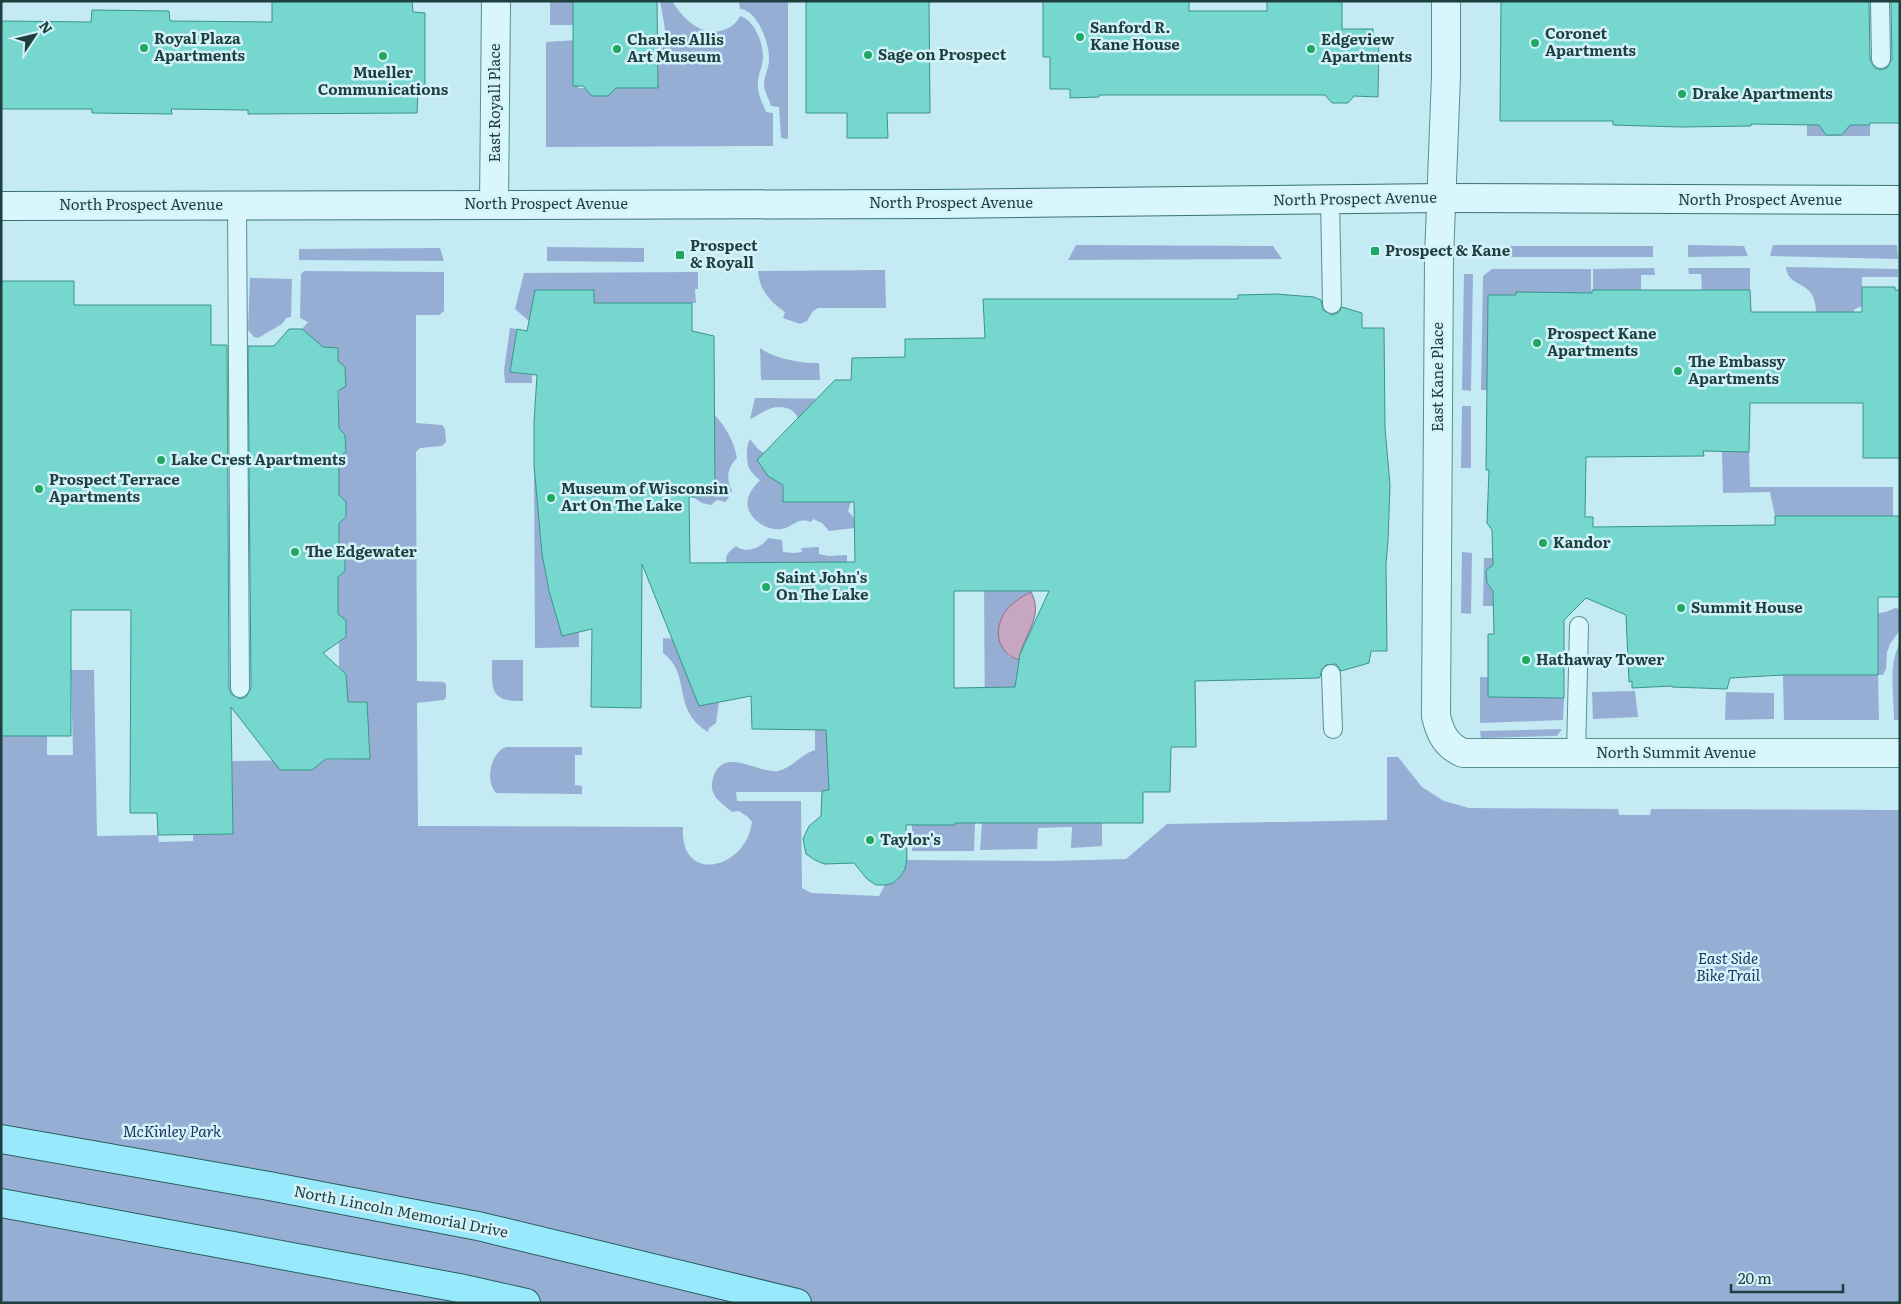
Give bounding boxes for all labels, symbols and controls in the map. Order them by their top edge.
north arrow [10,10,60,60]
place label: Sanford R. Kane House [1090,15,1180,55]
text: N [35,16,58,38]
place label: Coronet Apartments [1545,21,1637,61]
place label: Royal Plaza Apartments [154,26,246,66]
place label: Charles Allis Art Museum [627,27,724,67]
place label: Edgeview Apartments [1321,27,1413,67]
marker: Sanford R. Kane House [1074,31,1086,43]
marker: Coronet Apartments [1529,37,1541,49]
marker: Royal Plaza Apartments [138,42,150,54]
place label: Sage on Prospect [878,42,1007,65]
street label: East Royall Place [482,43,505,162]
marker: Charles Allis Art Museum [611,43,623,55]
marker: Edgeview Apartments [1305,43,1317,55]
marker: Sage on Prospect [862,49,874,61]
marker: Mueller Communications [377,50,389,62]
place label: Mueller Communications [318,60,449,100]
place label: Drake Apartments [1692,81,1833,104]
marker: Drake Apartments [1676,88,1688,100]
street label: North Prospect Avenue [1273,185,1437,210]
street label: North Prospect Avenue [1678,187,1842,210]
street label: North Prospect Avenue [869,190,1033,213]
street label: North Prospect Avenue [464,191,628,214]
street label: North Prospect Avenue [59,192,223,215]
place label: Prospect & Royall [690,233,758,273]
place label: Prospect & Kane [1385,238,1511,261]
marker: Prospect & Kane [1369,245,1381,257]
marker: Prospect & Royall [674,249,686,261]
place label: Prospect Kane Apartments [1547,321,1657,361]
street label: East Kane Place [1425,322,1448,432]
marker: Prospect Kane Apartments [1531,337,1543,349]
place label: The Embassy Apartments [1688,349,1786,389]
marker: The Embassy Apartments [1672,365,1684,377]
place label: Lake Crest Apartments [171,447,346,470]
marker: Lake Crest Apartments [155,454,167,466]
place label: Prospect Terrace Apartments [49,467,180,507]
place label: Museum of Wisconsin Art On The Lake [561,476,729,516]
marker: Prospect Terrace Apartments [33,483,45,495]
marker: Museum of Wisconsin Art On The Lake [545,492,557,504]
place label: Kandor [1553,530,1611,553]
marker: Kandor [1537,537,1549,549]
place label: The Edgewater [305,539,417,562]
marker: The Edgewater [289,546,301,558]
place label: Saint John's On The Lake [776,565,869,605]
marker: Saint John's On The Lake [760,581,772,593]
place label: Summit House [1691,595,1803,618]
marker: Summit House [1675,602,1687,614]
place label: Hathaway Tower [1536,647,1664,670]
marker: Hathaway Tower [1520,654,1532,666]
street label: North Summit Avenue [1596,740,1756,763]
place label: Taylor's [880,827,941,850]
marker: Taylor's [864,834,876,846]
park label: East Side Bike Trail [1696,946,1761,986]
park label: McKinley Park [123,1119,222,1142]
street label: North Lincoln Memorial Drive [292,1178,511,1243]
scale bar [1731,1262,1844,1294]
text: 20 m [1738,1266,1772,1289]

